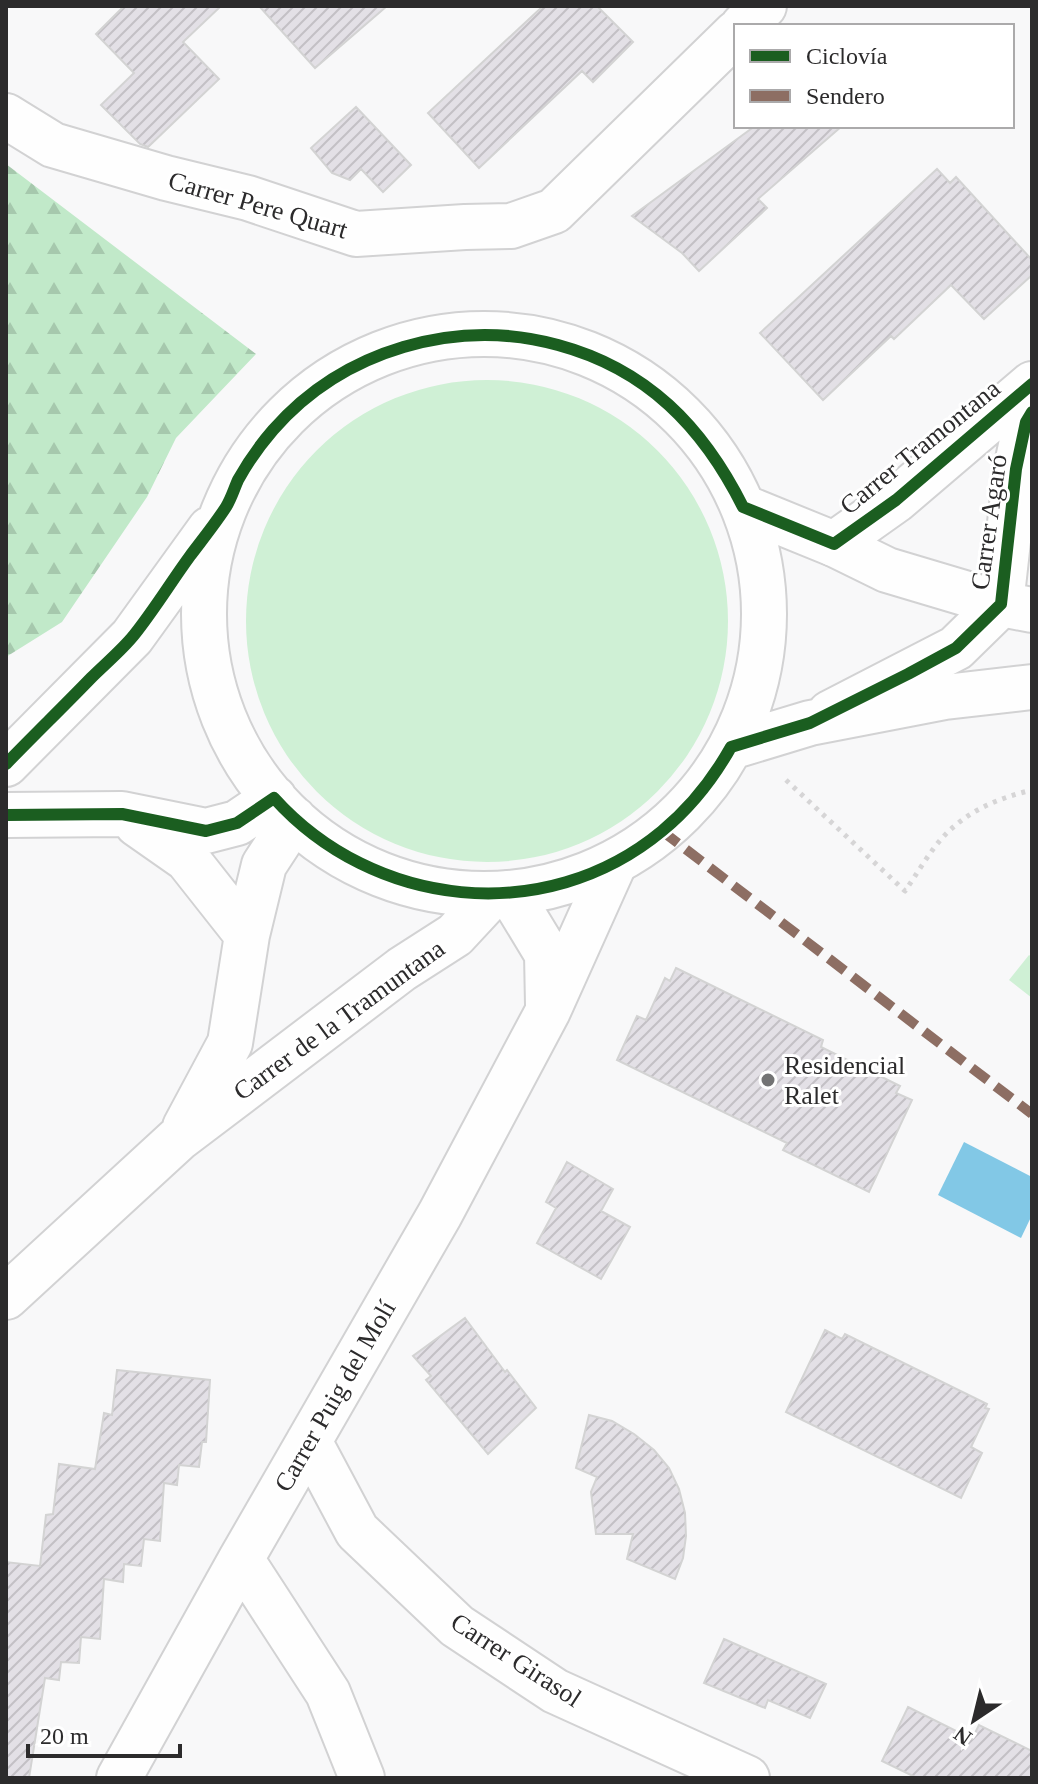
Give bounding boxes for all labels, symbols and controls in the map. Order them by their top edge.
legend [734,24,1014,128]
text: Ciclovía [806,43,888,69]
text: Sendero [806,83,885,109]
street label: Carrer Pere Quart [165,166,352,245]
street label: Carrer Tramontana [834,373,1006,520]
street label: Carrer Agaró [965,452,1013,592]
street label: Carrer de la Tramuntana [228,934,450,1106]
place label: Residencial Ralet [784,1051,905,1110]
marker: Residencial Ralet [759,1071,777,1089]
street label: Carrer Puig del Molí [268,1295,402,1497]
street label: Carrer Girasol [445,1607,587,1713]
north arrow [934,1680,1014,1760]
scale bar [28,1708,180,1758]
text: N [949,1721,976,1751]
text: 20 m [40,1723,89,1749]

